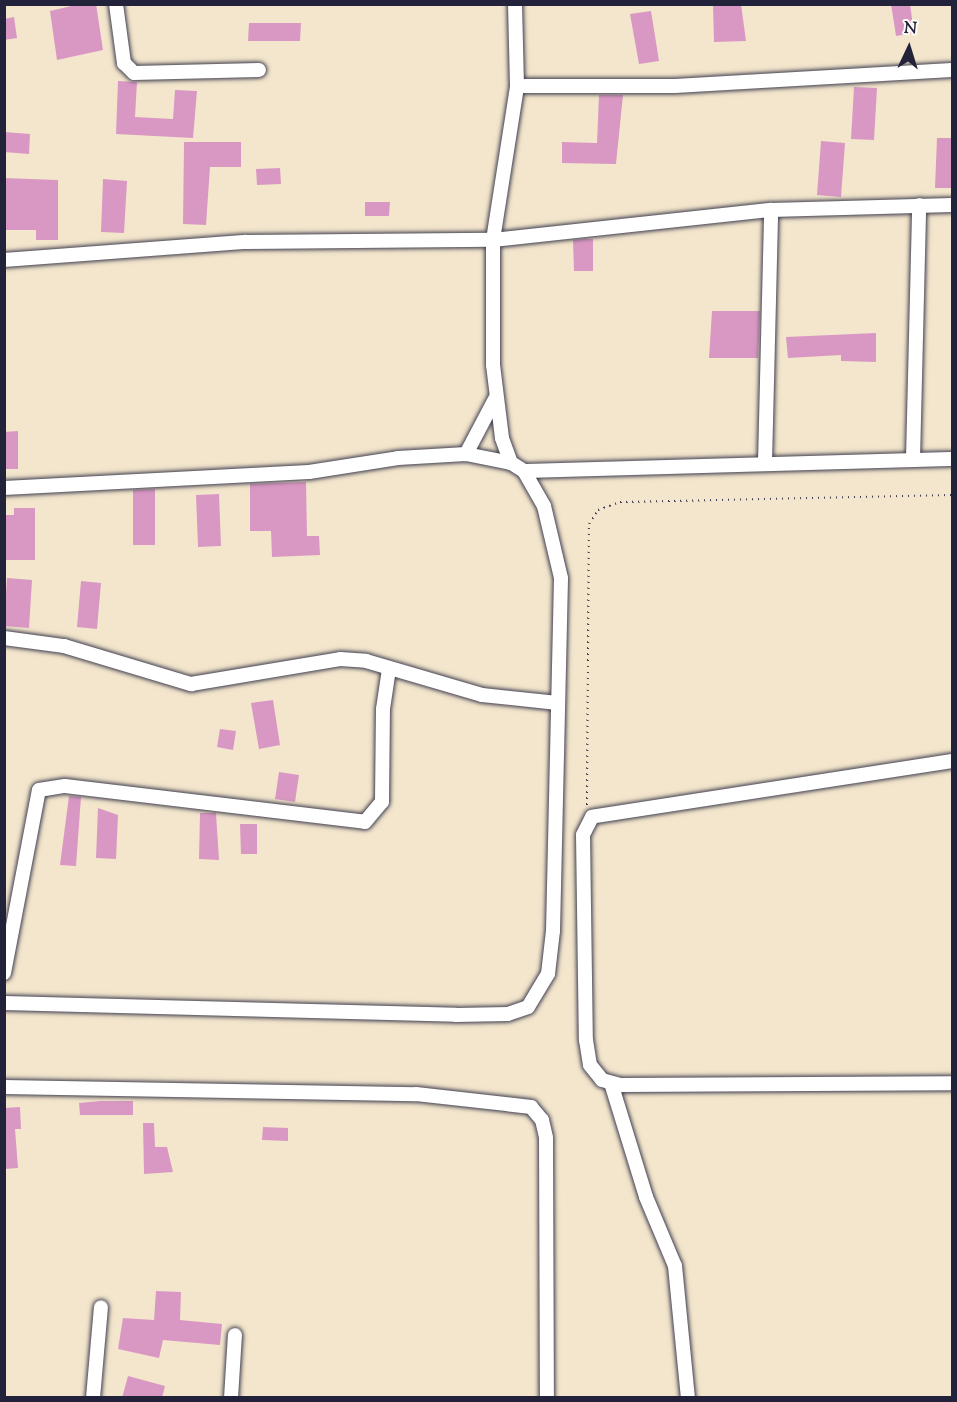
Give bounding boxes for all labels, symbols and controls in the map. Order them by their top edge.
north arrow [879,18,939,78]
text: N [903,18,917,41]

